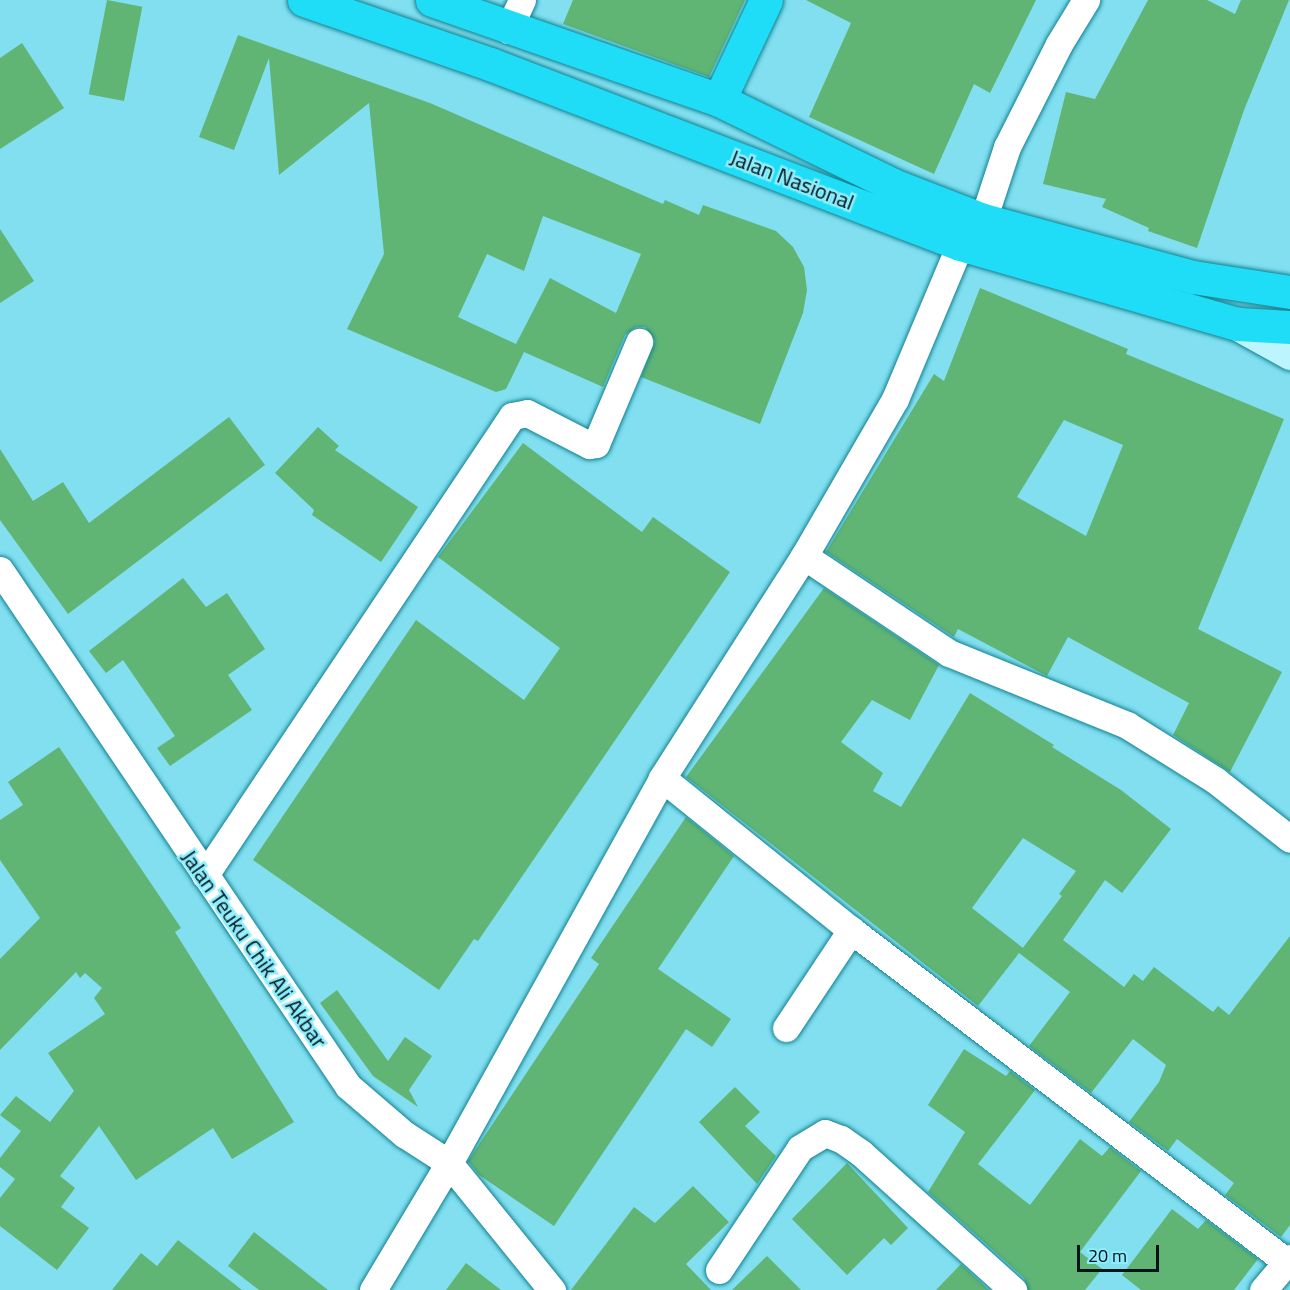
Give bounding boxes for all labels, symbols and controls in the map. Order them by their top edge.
street label: Jalan Nasional [726,144,858,216]
street label: Jalan Teuku Chik Ali Akbar [176,845,332,1053]
scale bar [1080,1233,1162,1271]
text: 20 m [1088,1242,1127,1269]

